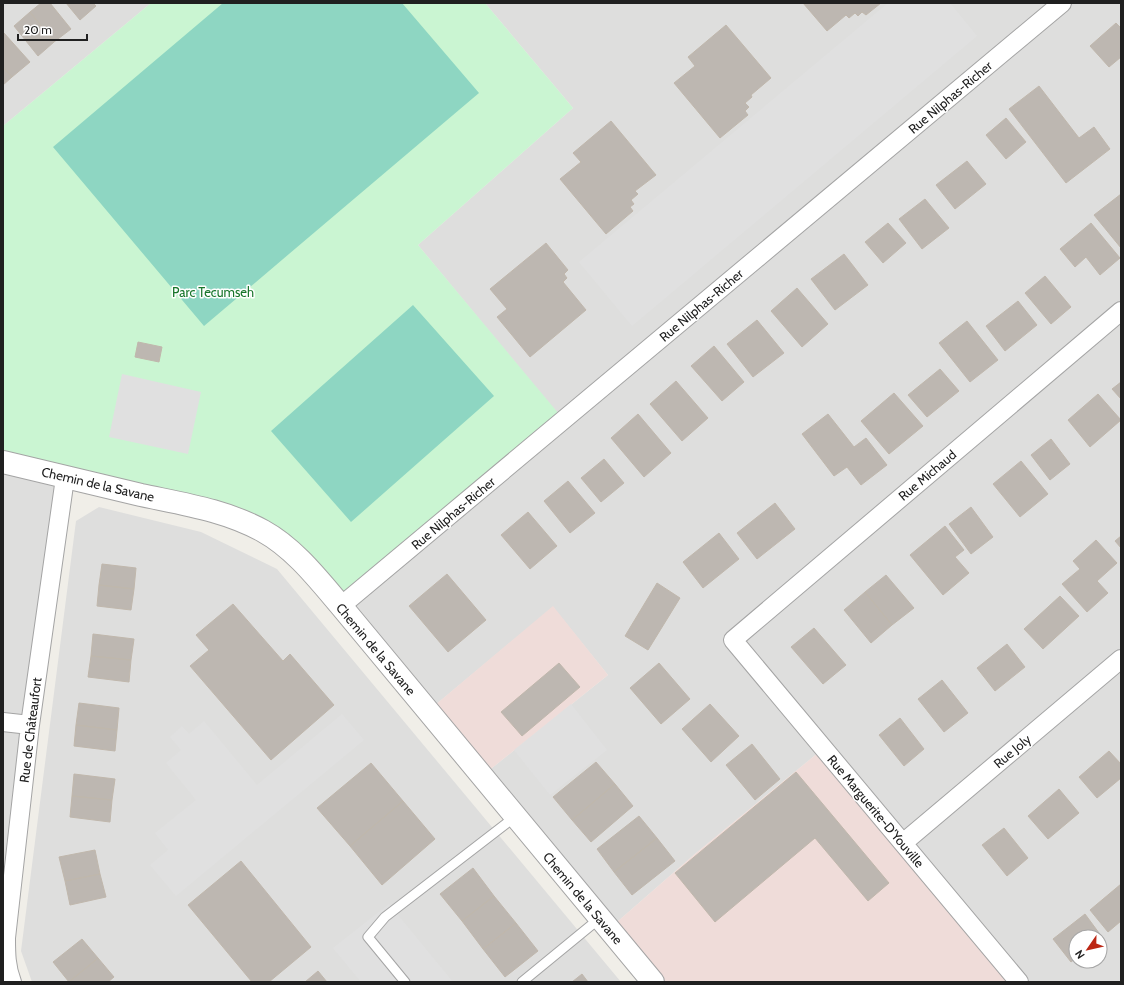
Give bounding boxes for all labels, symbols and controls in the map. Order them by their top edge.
scale bar [18,16,87,42]
text: 20 m [24,22,52,37]
street label: Rue Nilphas-Richer [905,57,996,137]
street label: Rue Nilphas-Richer [656,265,747,345]
park label: Parc Tecumseh [172,284,254,300]
street label: Rue Michaud [895,446,959,504]
street label: Chemin de la Savane [40,463,156,505]
street label: Rue Nilphas-Richer [408,473,499,553]
street label: Chemin de la Savane [333,600,419,699]
street label: Rue de Châteaufort [16,676,44,784]
street label: Rue Joly [990,730,1034,771]
street label: Rue Marguerite-D'Youville [824,751,928,871]
street label: Chemin de la Savane [540,849,626,948]
north arrow [1068,929,1108,969]
text: N [1072,947,1088,962]

